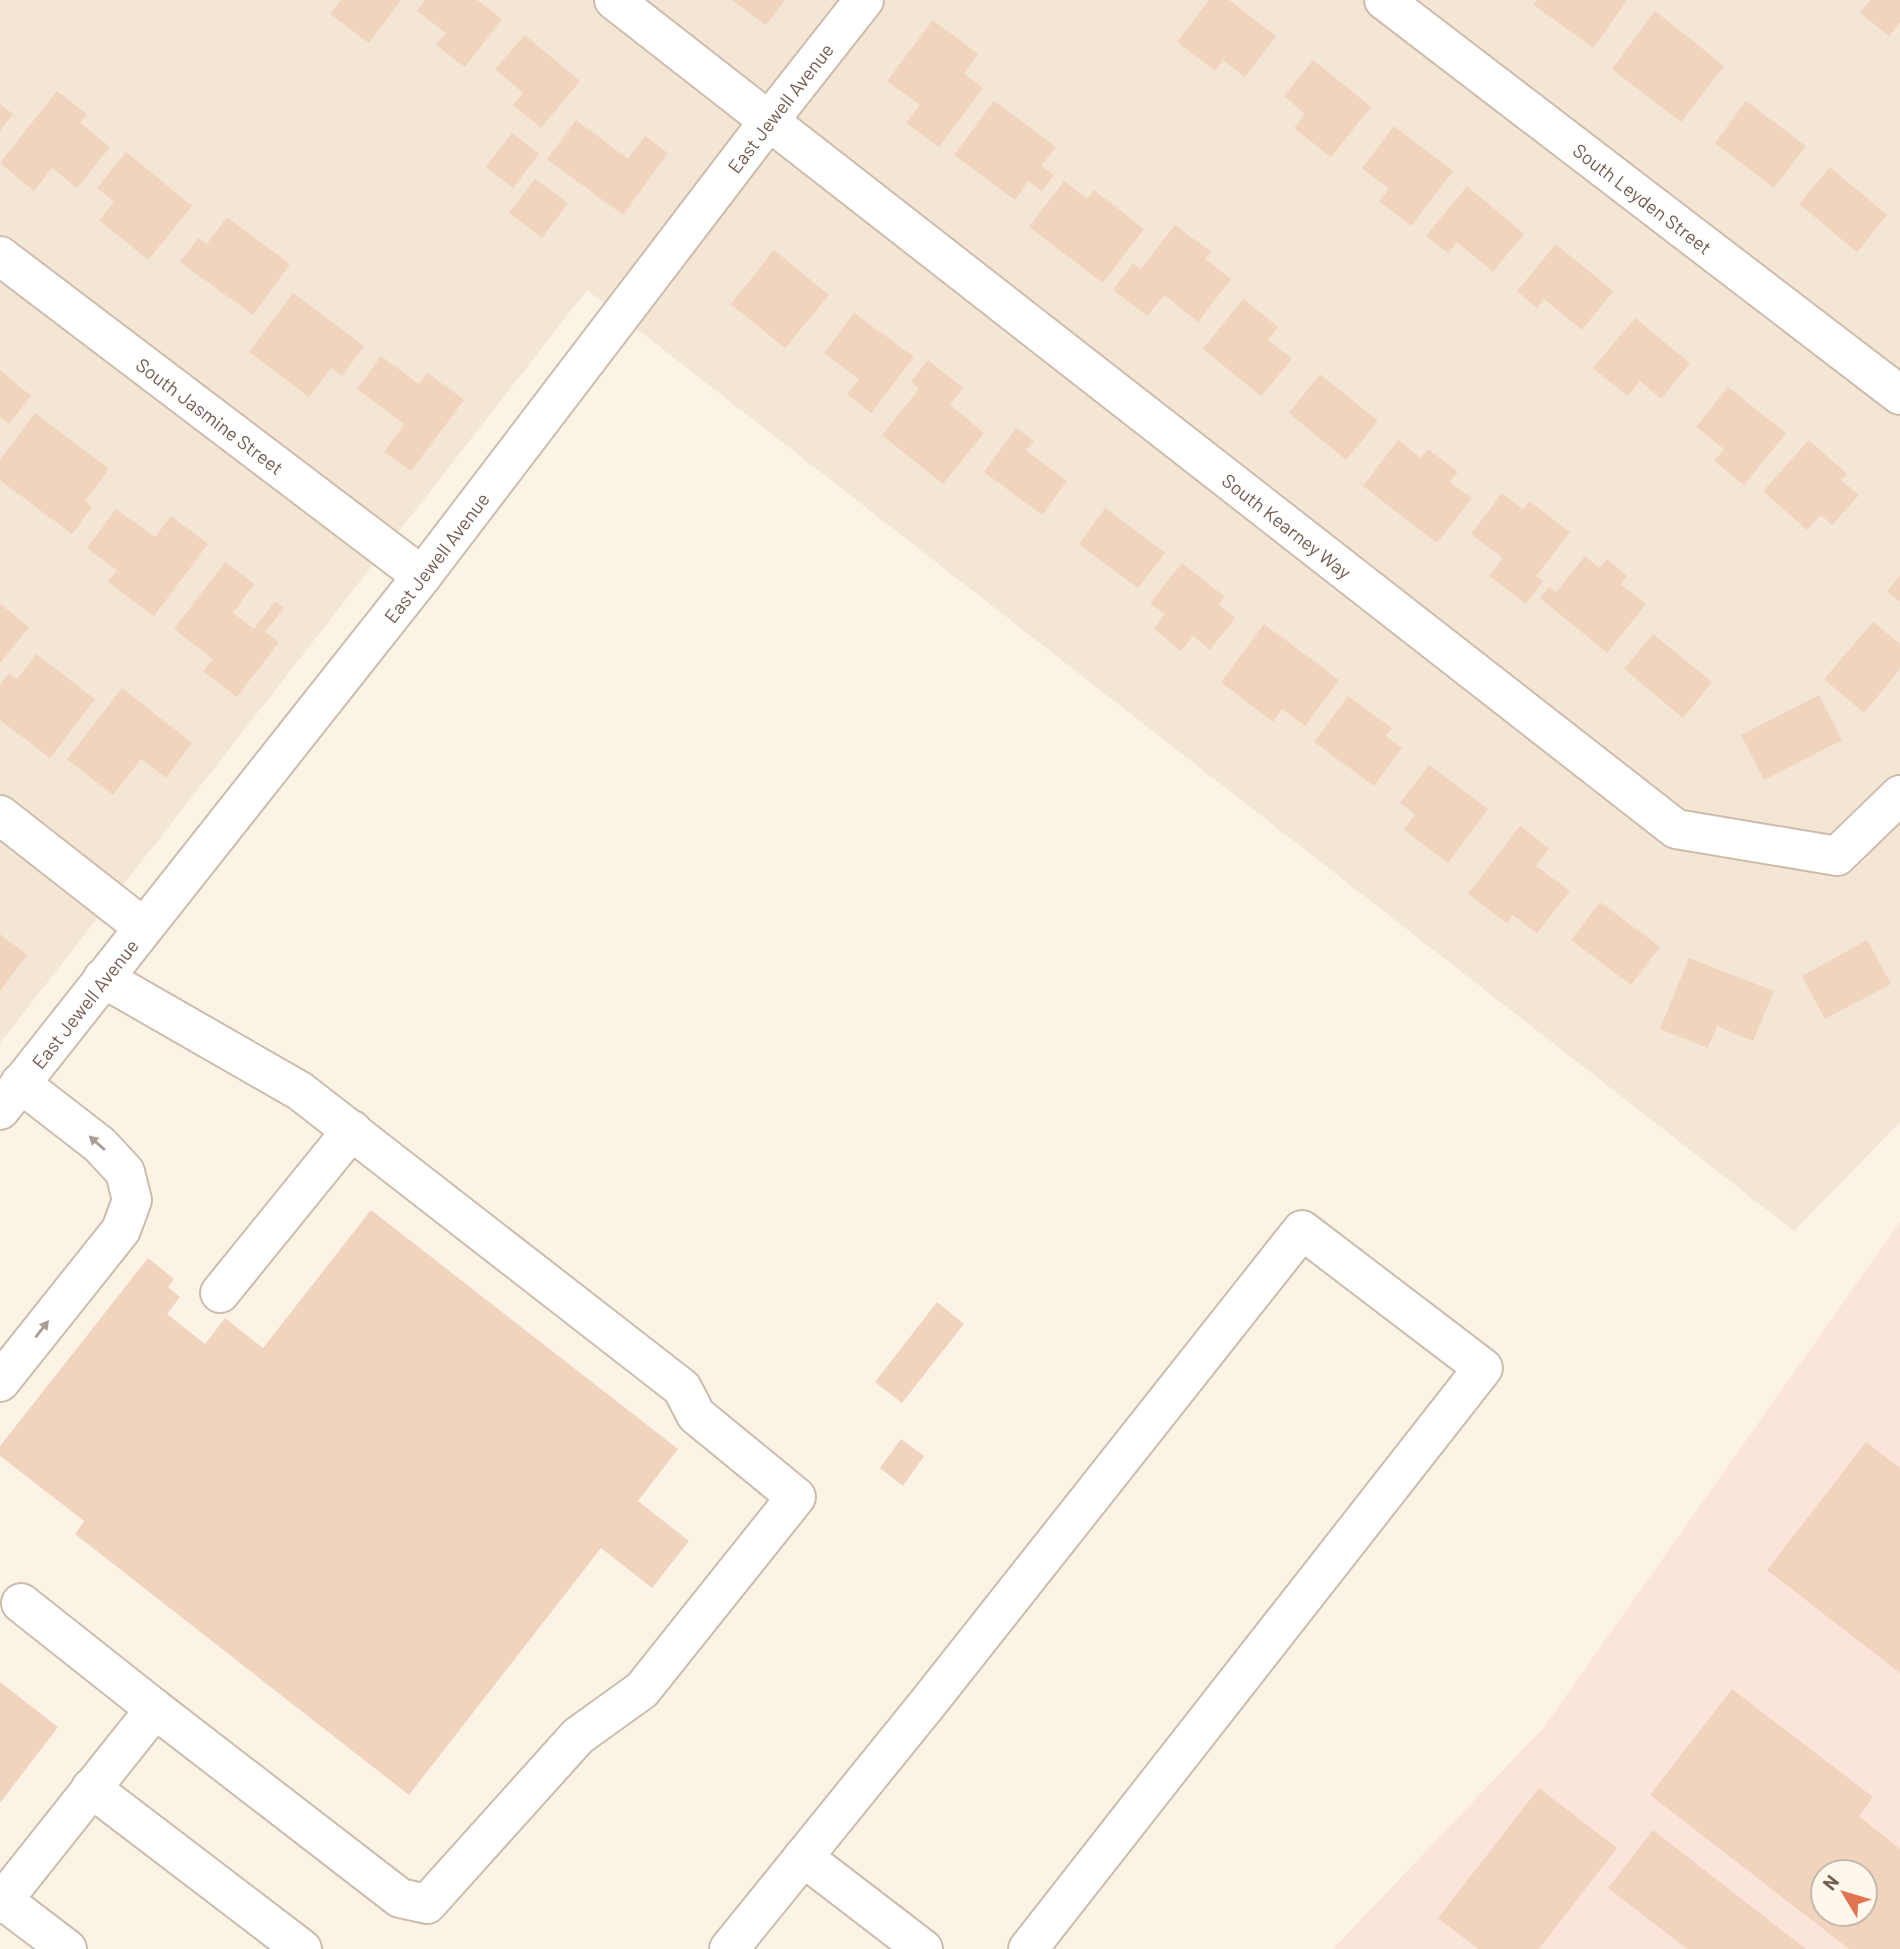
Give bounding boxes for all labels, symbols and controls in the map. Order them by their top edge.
street label: East Jewell Avenue [722,38,838,177]
street label: South Leyden Street [1569,138,1717,258]
street label: South Jasmine Street [132,352,289,479]
street label: South Kearney Way [1218,468,1356,583]
street label: East Jewell Avenue [378,487,493,627]
street label: East Jewell Avenue [26,934,142,1073]
one-way arrow [88,1135,106,1151]
one-way arrow [35,1320,49,1338]
north arrow [1809,1858,1879,1928]
text: N [1817,1870,1843,1894]

